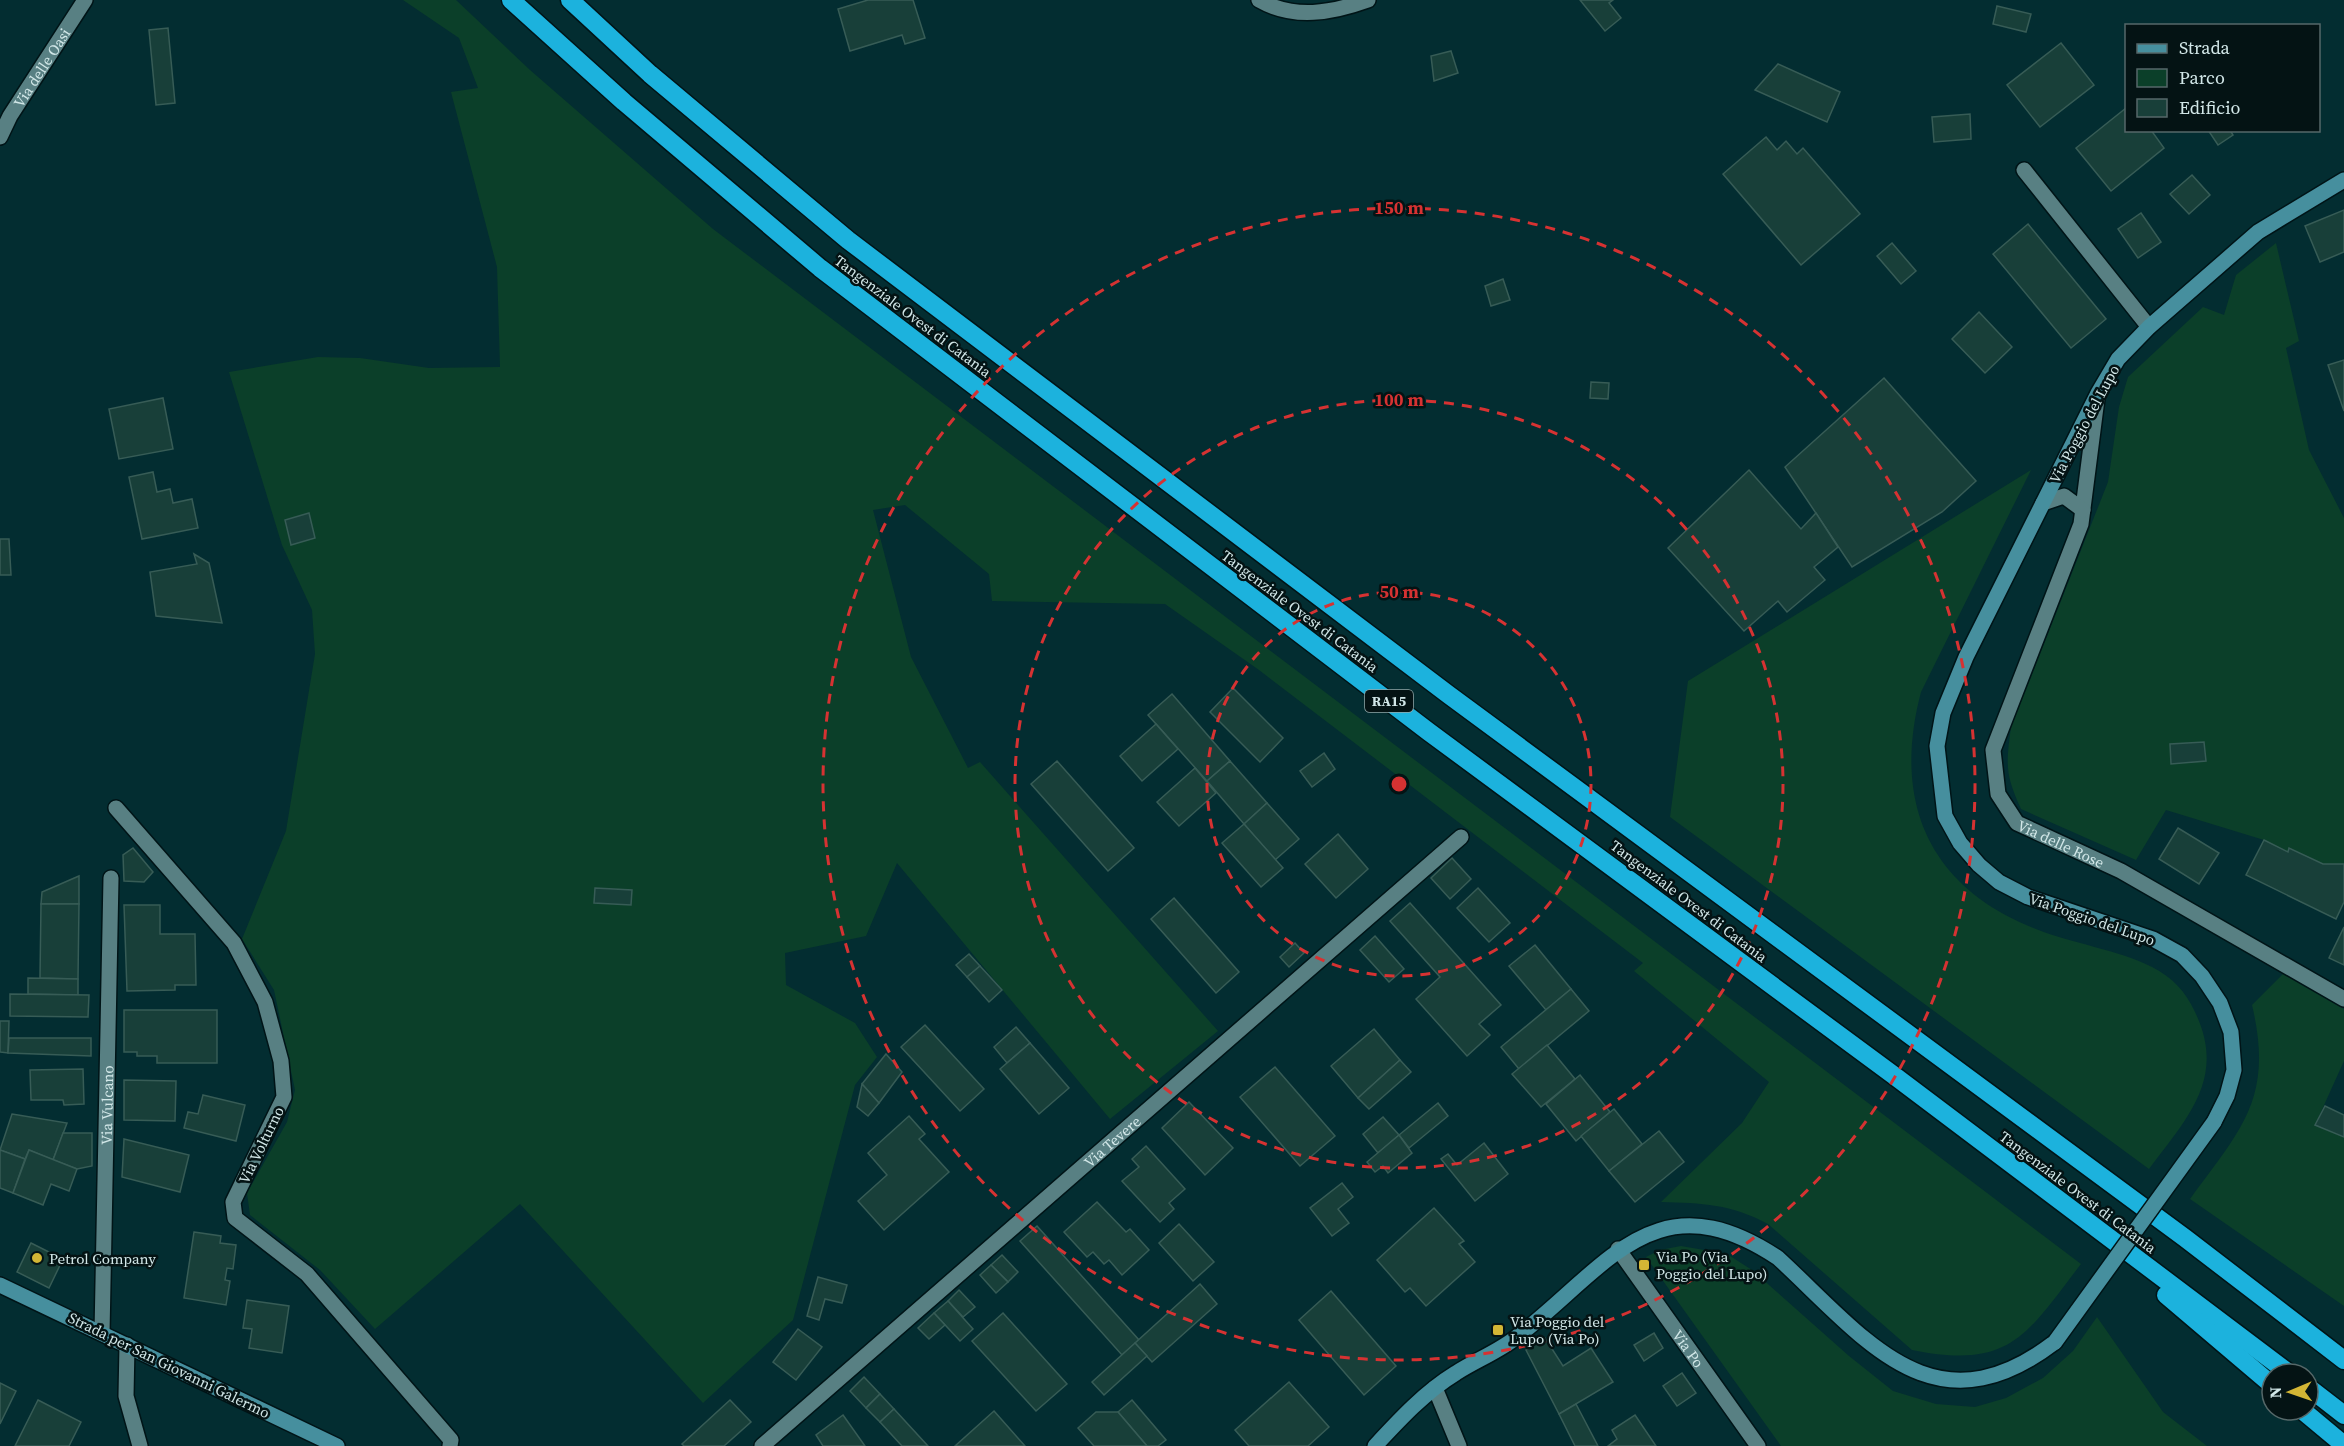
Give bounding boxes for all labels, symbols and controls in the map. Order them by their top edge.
street label: Via delle Oasi [8,24,75,111]
legend [2125,24,2320,132]
text: Strada [2179,35,2230,60]
text: Parco [2179,65,2225,90]
text: Edificio [2179,95,2240,120]
text: 150 m [1374,195,1424,220]
street label: Tangenziale Ovest di Catania [830,250,996,382]
street label: Via Poggio del Lupo [2044,361,2124,487]
text: 100 m [1374,387,1424,412]
street label: Tangenziale Ovest di Catania [1217,545,1383,677]
text: 50 m [1379,579,1419,604]
road number: RA15 [1365,690,1413,712]
centre of rings [1389,774,1409,794]
street label: Via delle Rose [2014,814,2108,873]
street label: Tangenziale Ovest di Catania [1606,835,1772,967]
street label: Via Poggio del Lupo [2026,888,2158,950]
street label: Via Vulcano [95,1065,118,1145]
street label: Via Volturno [233,1103,289,1187]
street label: Via Tevere [1079,1110,1145,1172]
street label: Tangenziale Ovest di Catania [1995,1126,2161,1258]
place label: Via Po (Via Poggio del Lupo) [1656,1246,1767,1284]
place label: Petrol Company [49,1248,156,1269]
marker: Petrol Company [30,1251,44,1265]
marker: Via Po (Via Poggio del Lupo) [1637,1258,1651,1272]
street label: Strada per San Giovanni Galermo [65,1307,273,1423]
place label: Via Poggio del Lupo (Via Po) [1510,1311,1605,1349]
marker: Via Poggio del Lupo (Via Po) [1491,1323,1505,1337]
street label: Via Po [1668,1325,1709,1372]
north arrow [2260,1362,2320,1422]
text: N [2264,1386,2286,1399]

